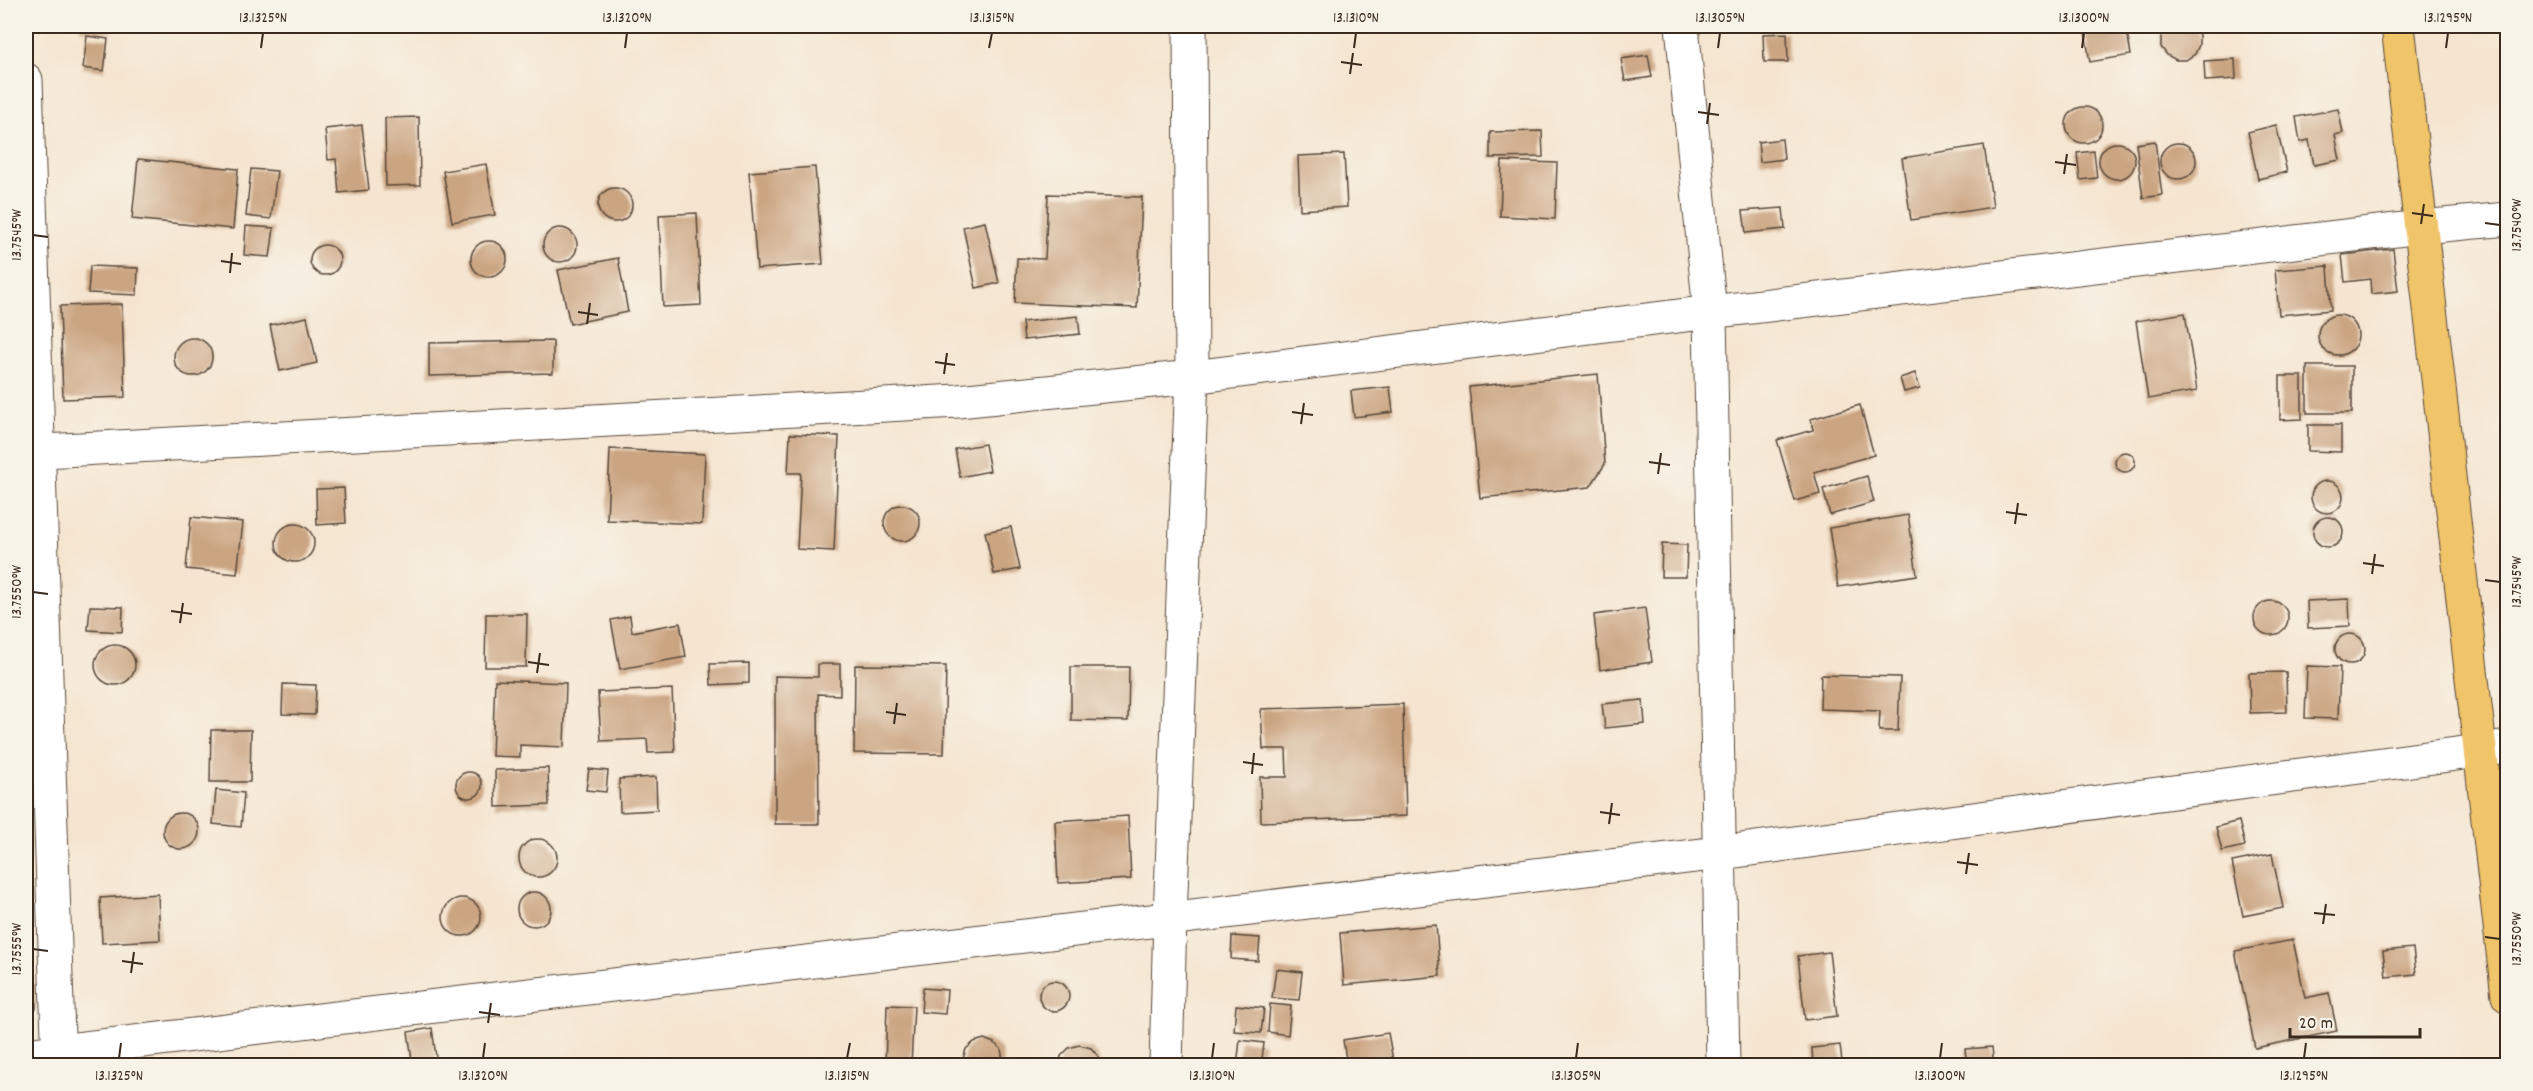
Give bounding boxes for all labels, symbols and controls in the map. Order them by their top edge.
text: 13.1325°N [239,8,287,30]
text: 13.1320°N [602,8,652,30]
text: 13.1315°N [970,8,1014,30]
text: 13.1310°N [1333,8,1379,30]
text: 13.1305°N [1695,8,1745,30]
text: 13.1300°N [2059,8,2109,30]
text: 13.1295°N [2424,8,2472,30]
text: 13.7540°W [2507,198,2529,251]
text: 13.7545°W [7,209,29,261]
text: 13.7545°W [2507,556,2529,608]
text: 13.7550°W [7,565,29,619]
text: 13.7550°W [2507,912,2529,966]
text: 13.7555°W [7,922,29,975]
scale bar [2290,1001,2420,1039]
text: 20 m [2299,1012,2333,1037]
text: 13.1325°N [95,1066,143,1088]
text: 13.1320°N [458,1066,508,1088]
text: 13.1315°N [825,1066,869,1088]
text: 13.1310°N [1189,1066,1235,1088]
text: 13.1305°N [1551,1066,1601,1088]
text: 13.1300°N [1915,1066,1965,1088]
text: 13.1295°N [2280,1066,2328,1088]

